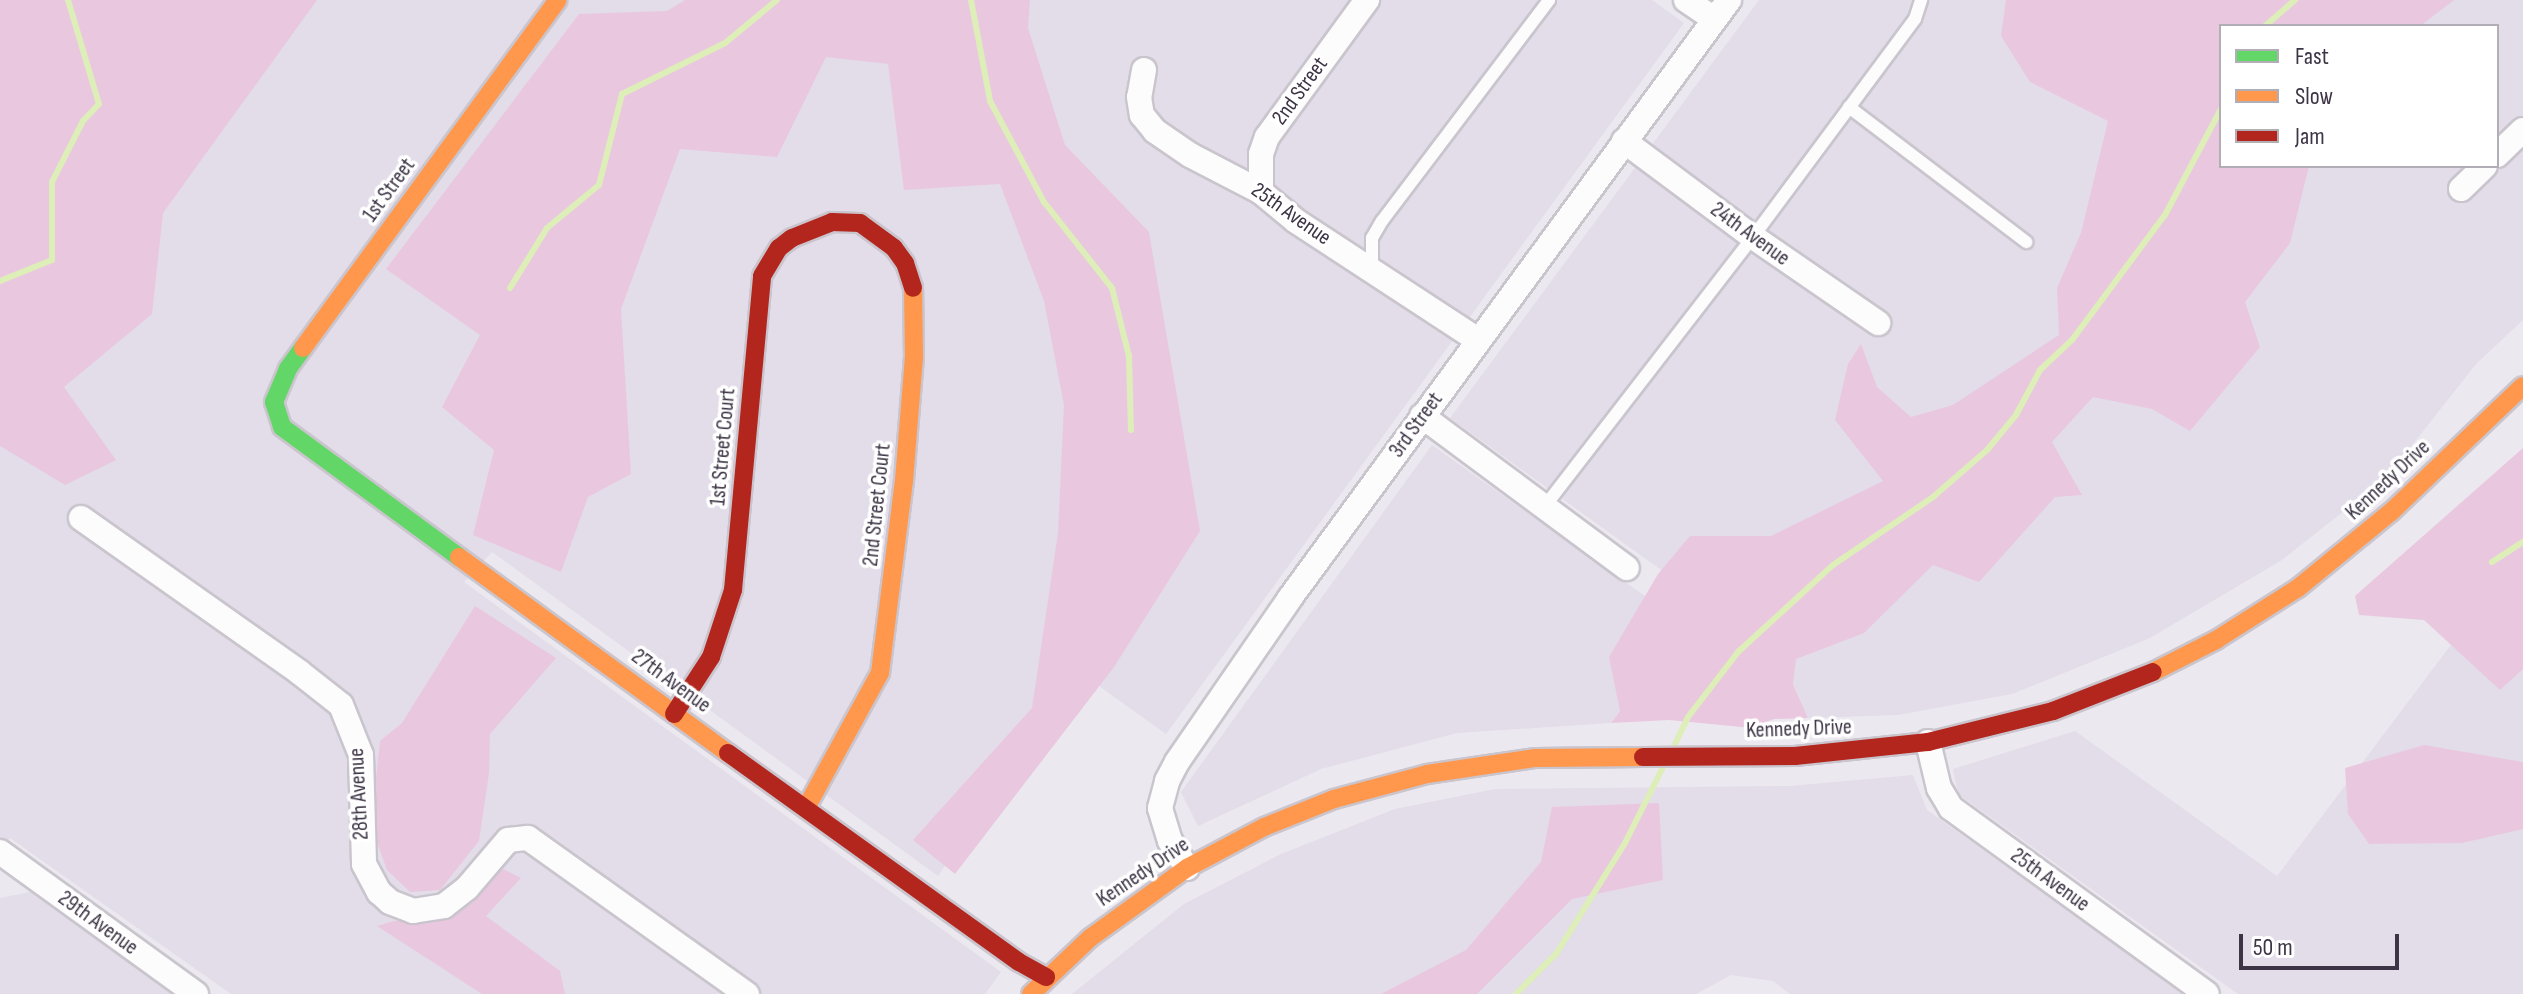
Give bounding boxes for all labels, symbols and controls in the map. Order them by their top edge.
legend [2219,24,2499,168]
text: Fast [2295,42,2329,71]
street label: 2nd Street [1267,52,1333,130]
text: Slow [2295,82,2333,111]
text: Jam [2295,122,2325,151]
street label: 1st Street [357,153,421,227]
street label: 25th Avenue [1246,177,1336,251]
street label: 24th Avenue [1705,196,1795,272]
street label: 1st Street Court [705,387,741,507]
street label: 3rd Street [1383,387,1449,463]
street label: Kennedy Drive [2340,434,2436,526]
street label: 2nd Street Court [857,442,897,568]
street label: 27th Avenue [626,643,716,719]
street label: Kennedy Drive [1746,714,1852,744]
street label: 28th Avenue [343,747,375,841]
street label: Kennedy Drive [1092,832,1194,912]
street label: 25th Avenue [2005,842,2095,918]
street label: 29th Avenue [53,885,143,961]
scale bar [2243,918,2403,968]
text: 50 m [2253,933,2293,962]

